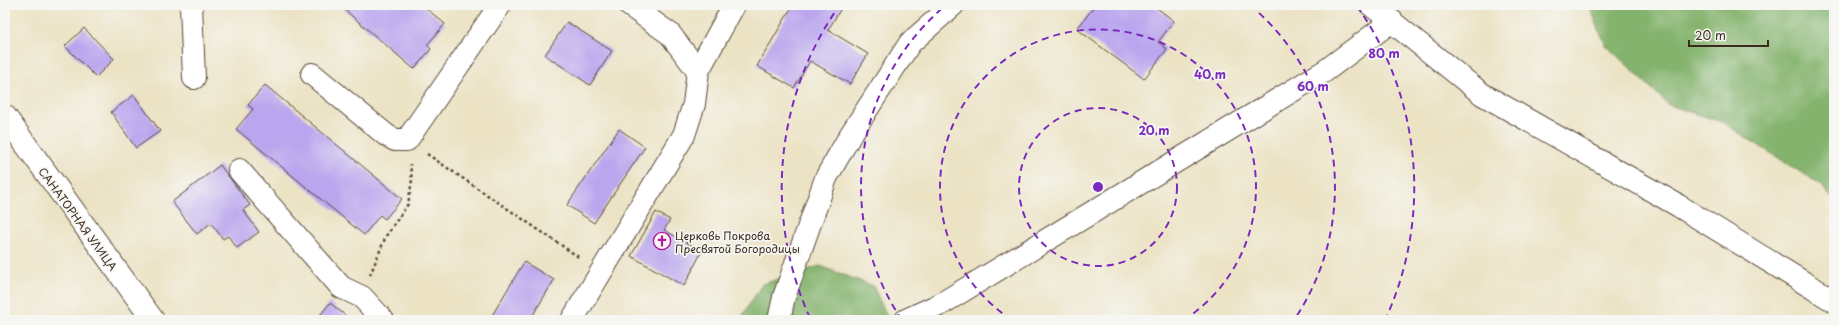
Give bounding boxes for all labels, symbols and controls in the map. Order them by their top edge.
scale bar [1689,22,1768,48]
text: 20 m [1695,26,1726,44]
text: 80 m [1368,44,1400,62]
text: 40 m [1194,65,1226,83]
text: 60 m [1297,77,1329,95]
text: 20 m [1138,121,1170,139]
street label: САНАТОРНАЯ УЛИЦА [35,164,122,275]
centre of rings [1091,180,1105,194]
place label: Церковь Покрова Пресвятой Богородицы [675,227,800,257]
church icon: Церковь Покрова Пресвятой Богородицы [652,231,672,251]

